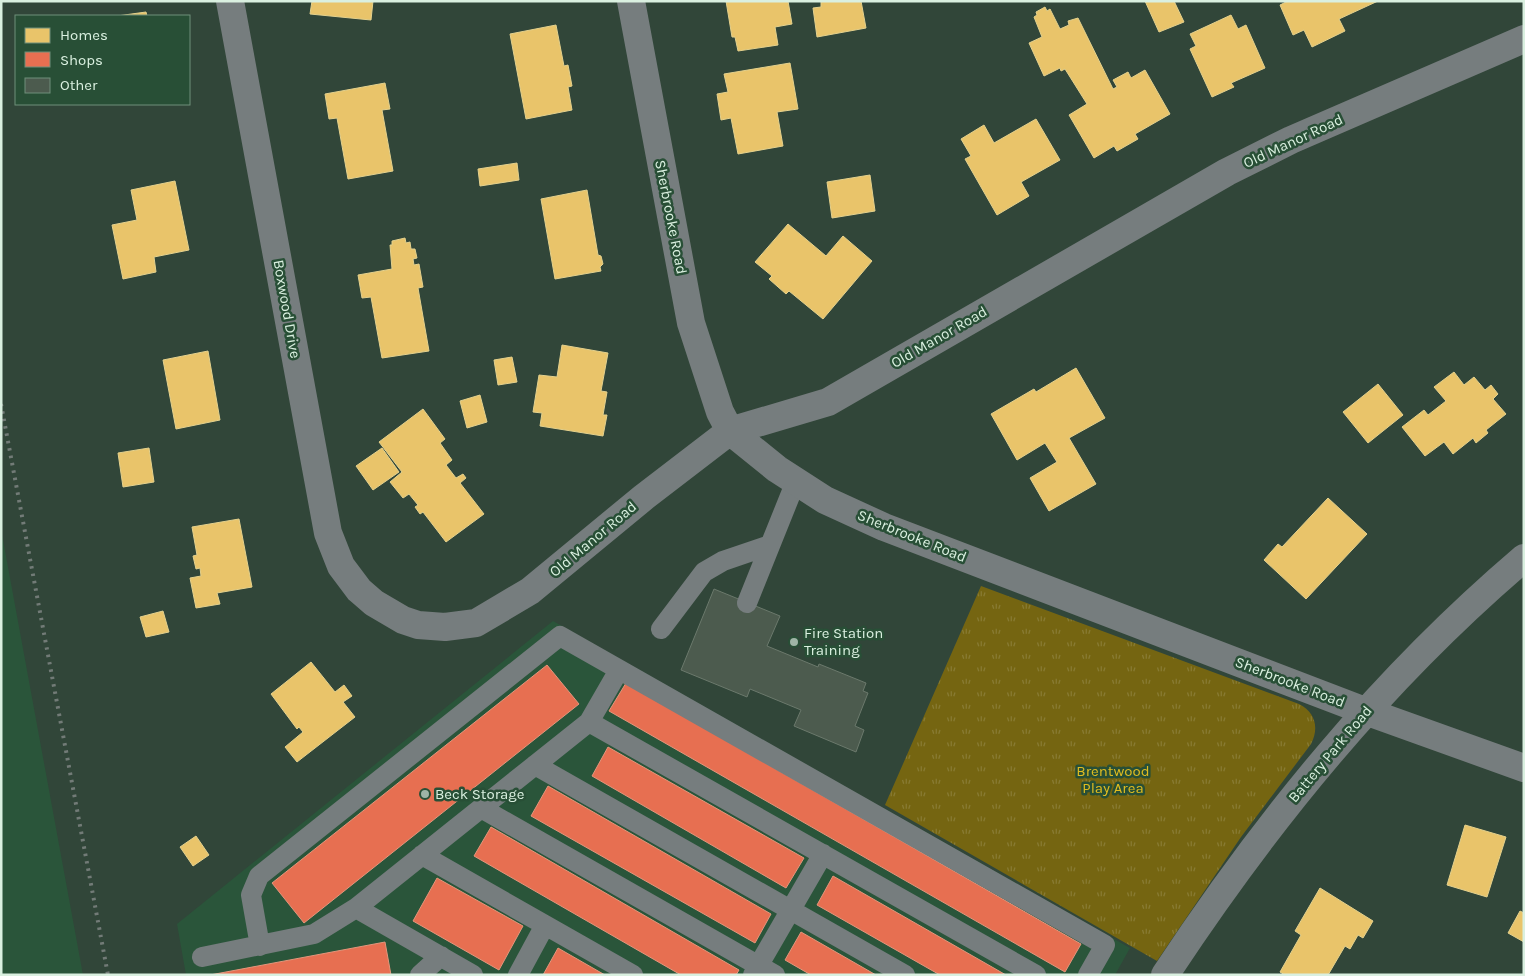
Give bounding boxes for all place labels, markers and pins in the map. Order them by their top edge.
place label: Fire Station Training [804,624,883,659]
marker: Fire Station Training [788,636,800,648]
place label: Beck Storage [435,785,525,803]
marker: Beck Storage [419,788,431,800]

